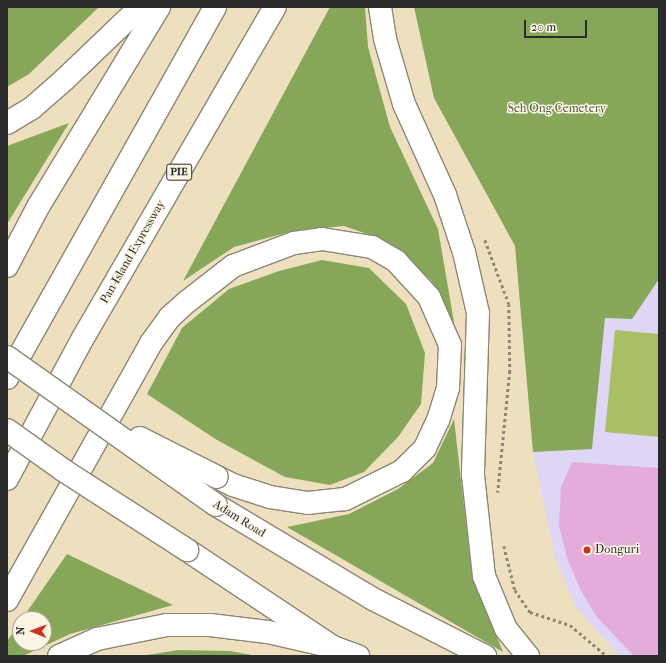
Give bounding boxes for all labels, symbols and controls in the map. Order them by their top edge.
scale bar [526,12,589,38]
text: 20 m [531,20,556,34]
park label: Seh Ong Cemetery [508,102,606,116]
road number: PIE [166,163,192,181]
street label: Pan-Island Expressway [97,198,169,306]
street label: Adam Road [210,497,268,541]
place label: Donguri [595,543,639,557]
marker: Donguri [582,545,592,555]
north arrow [12,611,52,651]
text: N [14,627,27,635]

